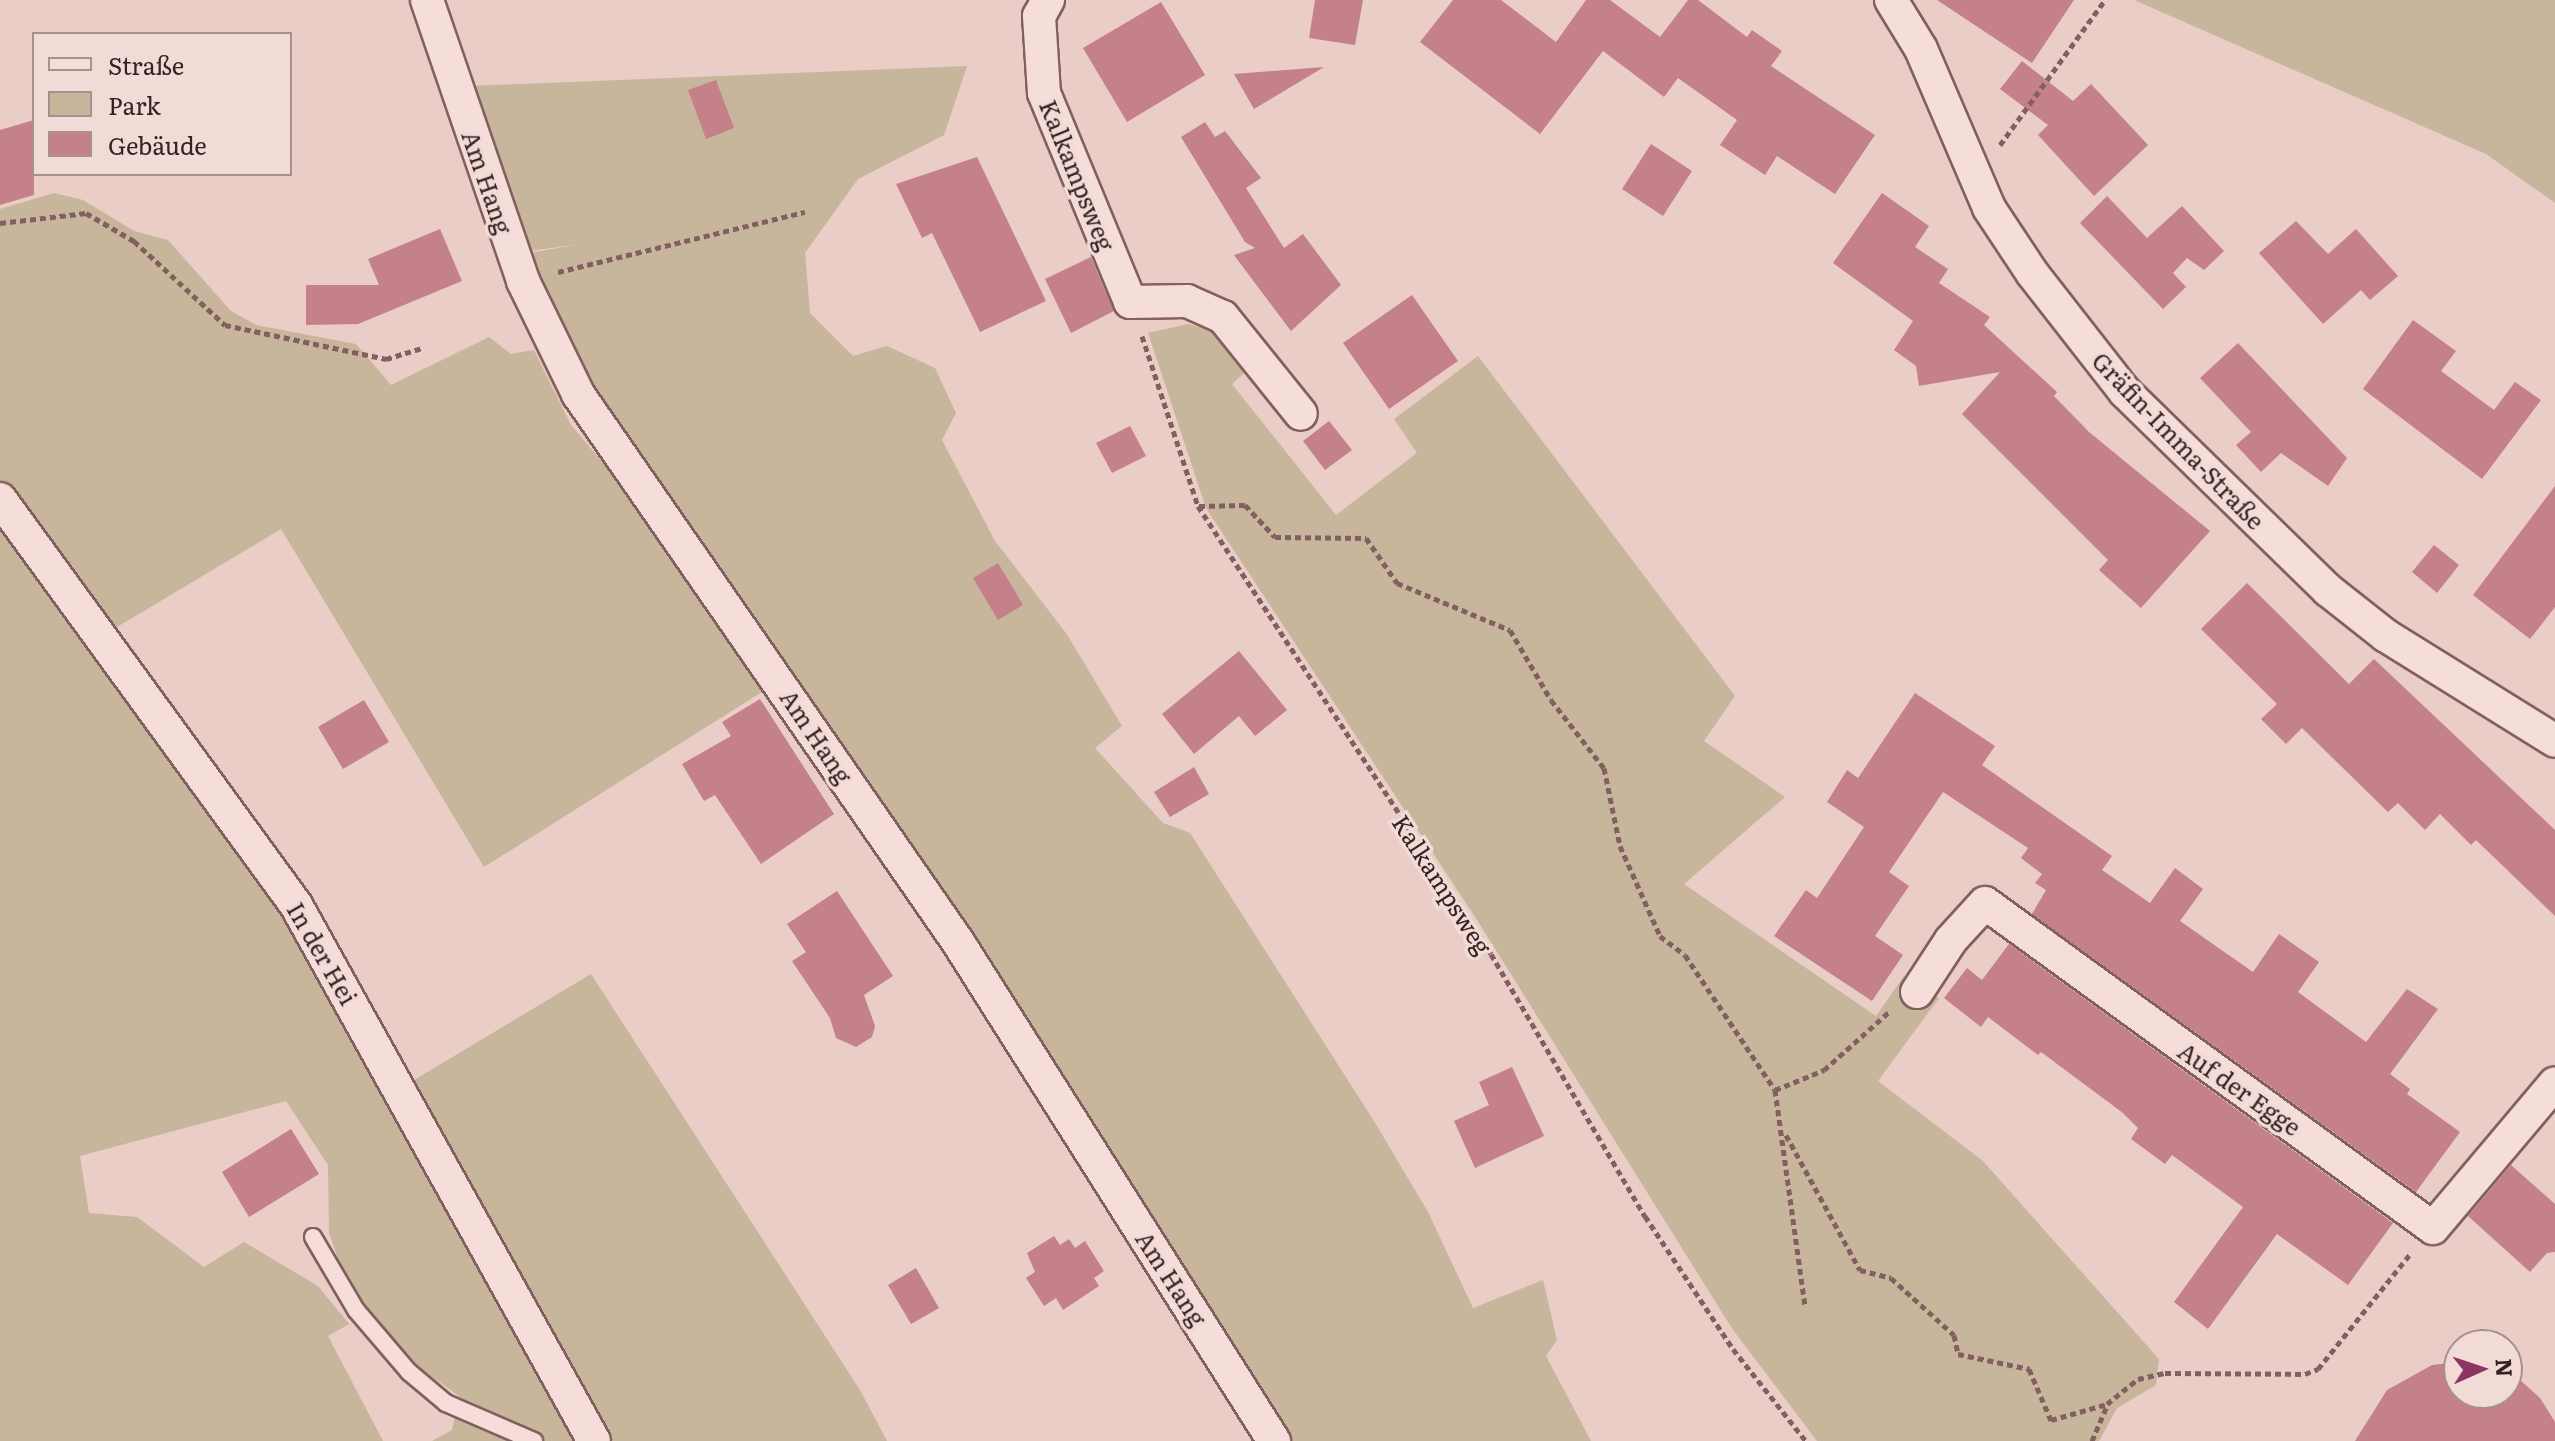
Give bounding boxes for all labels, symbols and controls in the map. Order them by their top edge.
legend [32,32,292,176]
text: Straße [108,47,184,82]
text: Park [108,87,161,122]
street label: Kalkampsweg [1035,95,1121,255]
text: Gebäude [108,127,207,162]
street label: Am Hang [457,127,519,237]
street label: Gräfin-Imma-Straße [2087,345,2271,535]
street label: Am Hang [775,683,859,789]
street label: Kalkampsweg [1387,809,1499,959]
street label: In der Hei [282,897,364,1009]
street label: Auf der Egge [2173,1035,2307,1141]
street label: Am Hang [1131,1225,1213,1331]
north arrow [2443,1329,2523,1409]
text: N [2489,1358,2522,1378]

